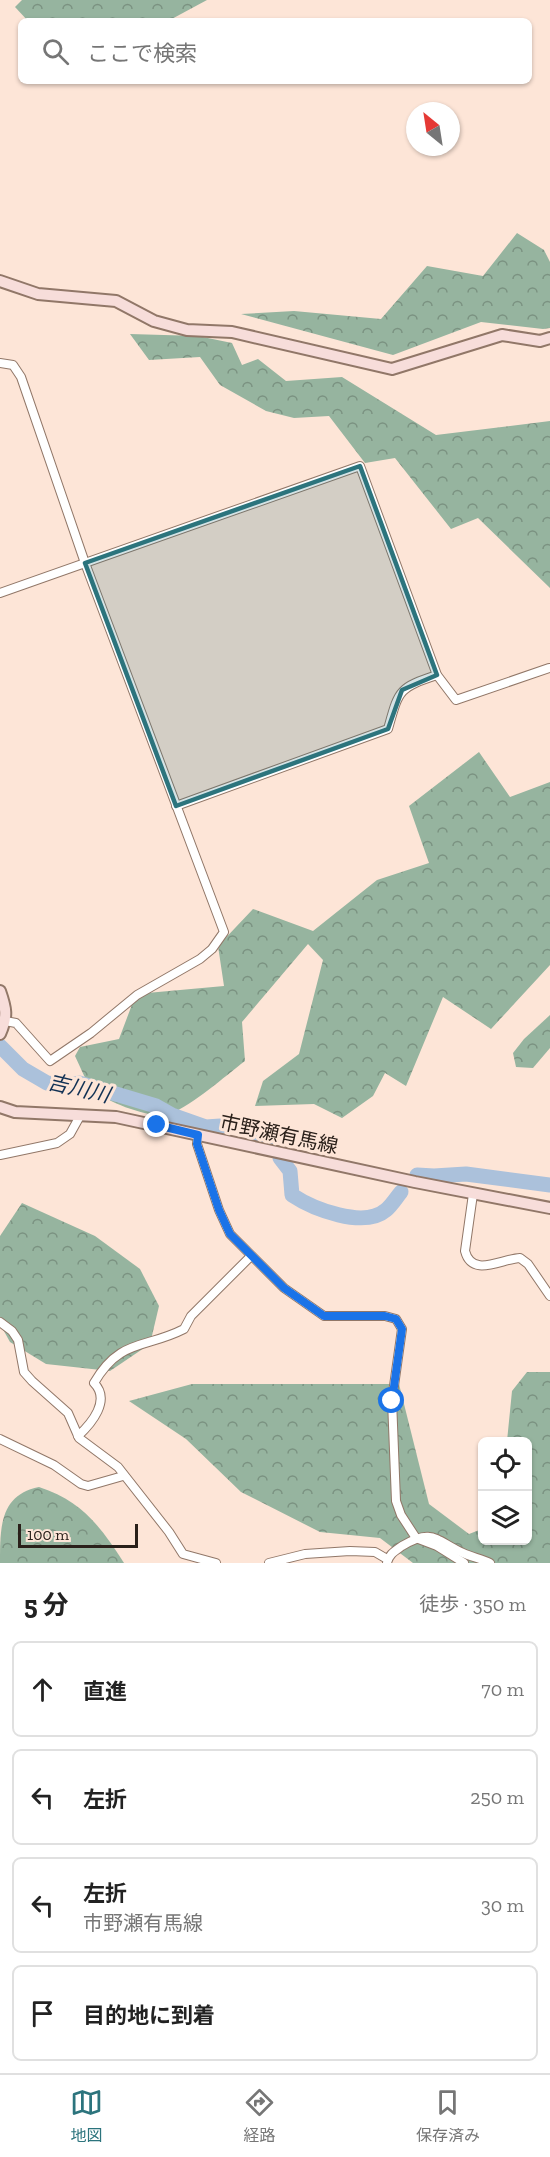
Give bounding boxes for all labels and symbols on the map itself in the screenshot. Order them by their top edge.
north arrow [406,102,460,156]
water label: 吉川川 [45,1069,114,1108]
street label: 市野瀬有馬線 [218,1110,340,1158]
route end [143,1111,169,1137]
route start [378,1387,404,1413]
scale bar [18,1521,138,1548]

